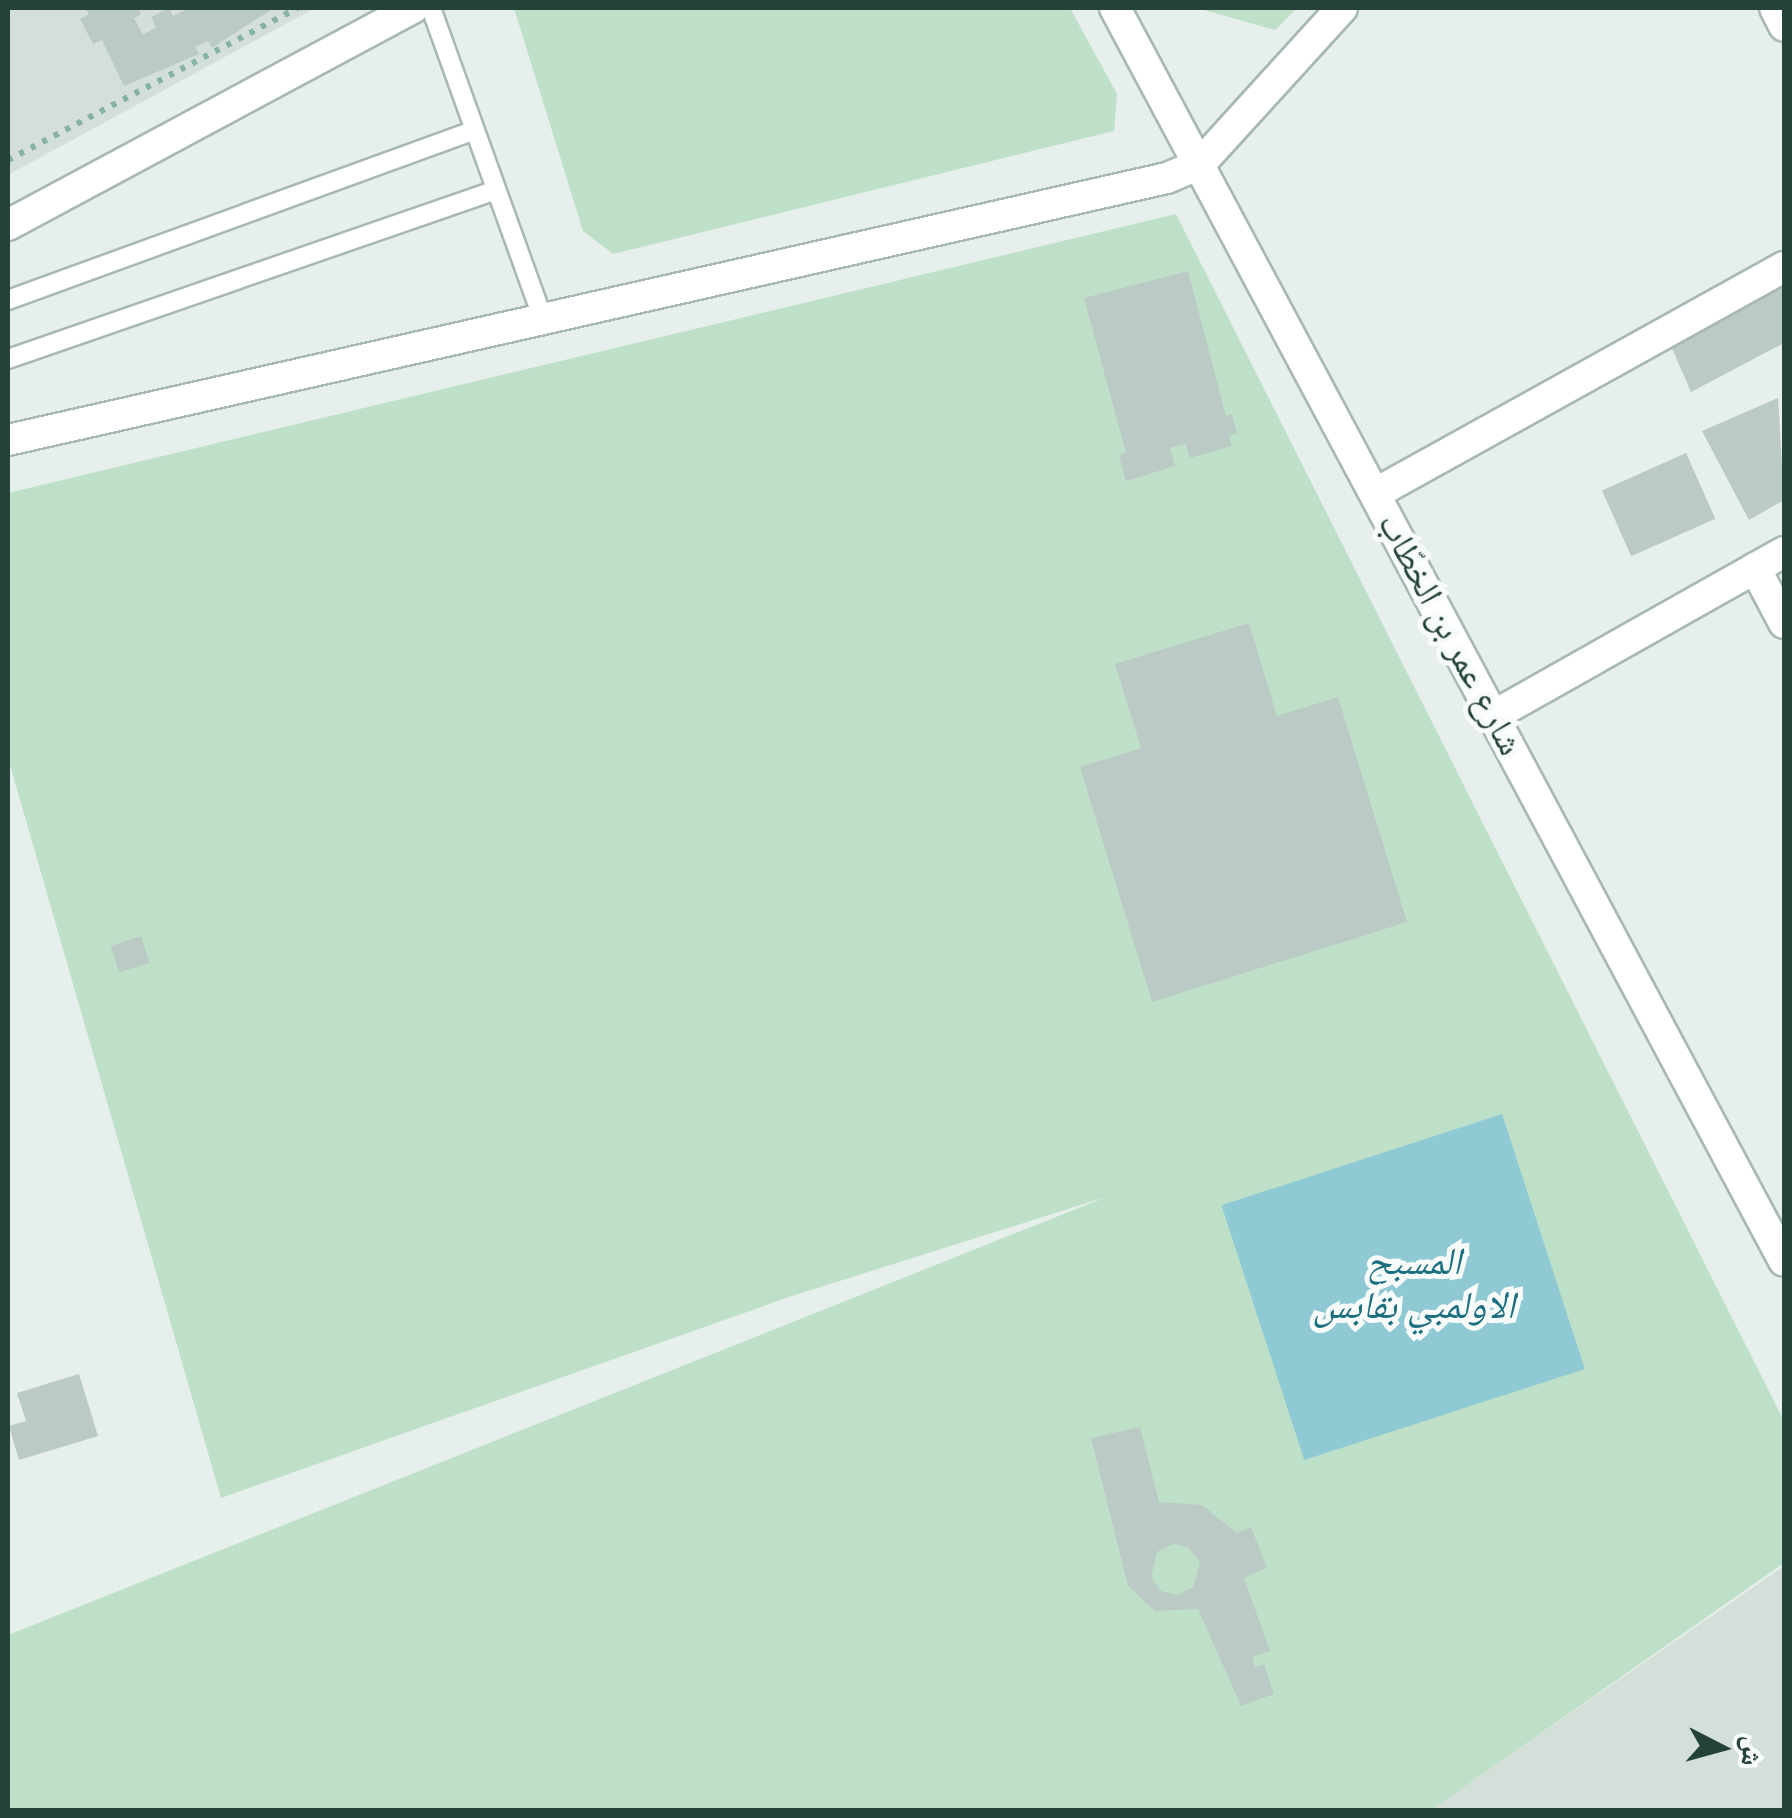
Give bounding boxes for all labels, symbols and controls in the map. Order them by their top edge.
street label: شارع عمر بن الخطّاب [1370,506,1532,762]
water label: المسبح الاولمبي بقابس [1313,1239,1515,1328]
north arrow [1672,1698,1772,1798]
text: ش [1732,1734,1772,1768]

